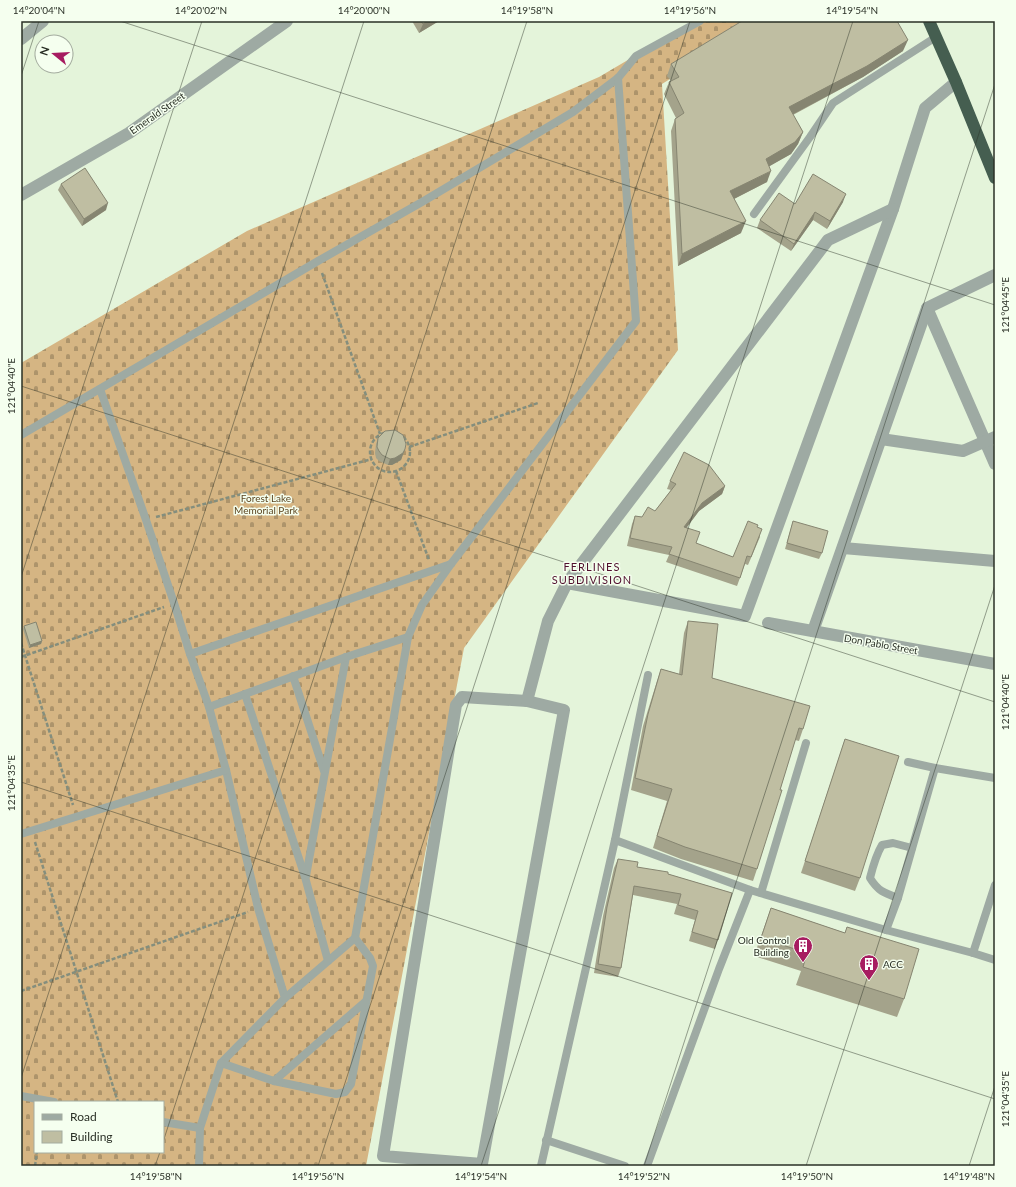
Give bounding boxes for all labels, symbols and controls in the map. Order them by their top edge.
text: 14°20'04"N [13,4,65,16]
text: 14°20'02"N [175,4,227,16]
text: 14°20'00"N [338,4,390,16]
text: 14°19'58"N [501,4,553,16]
text: 14°19'56"N [664,4,716,16]
text: 14°19'54"N [826,4,878,16]
north arrow [34,34,74,74]
text: N [37,45,52,57]
street label: Emerald Street [127,89,187,136]
text: 121°04'45"E [999,277,1011,333]
text: 121°04'40"E [5,358,17,414]
park label: Forest Lake Memorial Park [234,492,299,516]
district label: FERLINES SUBDIVISION [552,560,632,586]
street label: Don Pablo Street [843,632,919,656]
text: 121°04'40"E [999,674,1011,730]
text: 121°04'35"E [5,755,17,811]
place label: Old Control Building [738,934,789,958]
building icon: Old Control Building [792,935,814,963]
building icon: ACC [858,953,880,981]
place label: ACC [883,958,903,970]
text: 121°04'35"E [999,1071,1011,1127]
legend [34,1101,164,1153]
text: Road [70,1109,97,1124]
text: Building [70,1129,113,1144]
text: 14°19'58"N [130,1170,182,1182]
text: 14°19'56"N [292,1170,344,1182]
text: 14°19'54"N [455,1170,507,1182]
text: 14°19'52"N [618,1170,670,1182]
text: 14°19'50"N [781,1170,833,1182]
text: 14°19'48"N [943,1170,995,1182]

